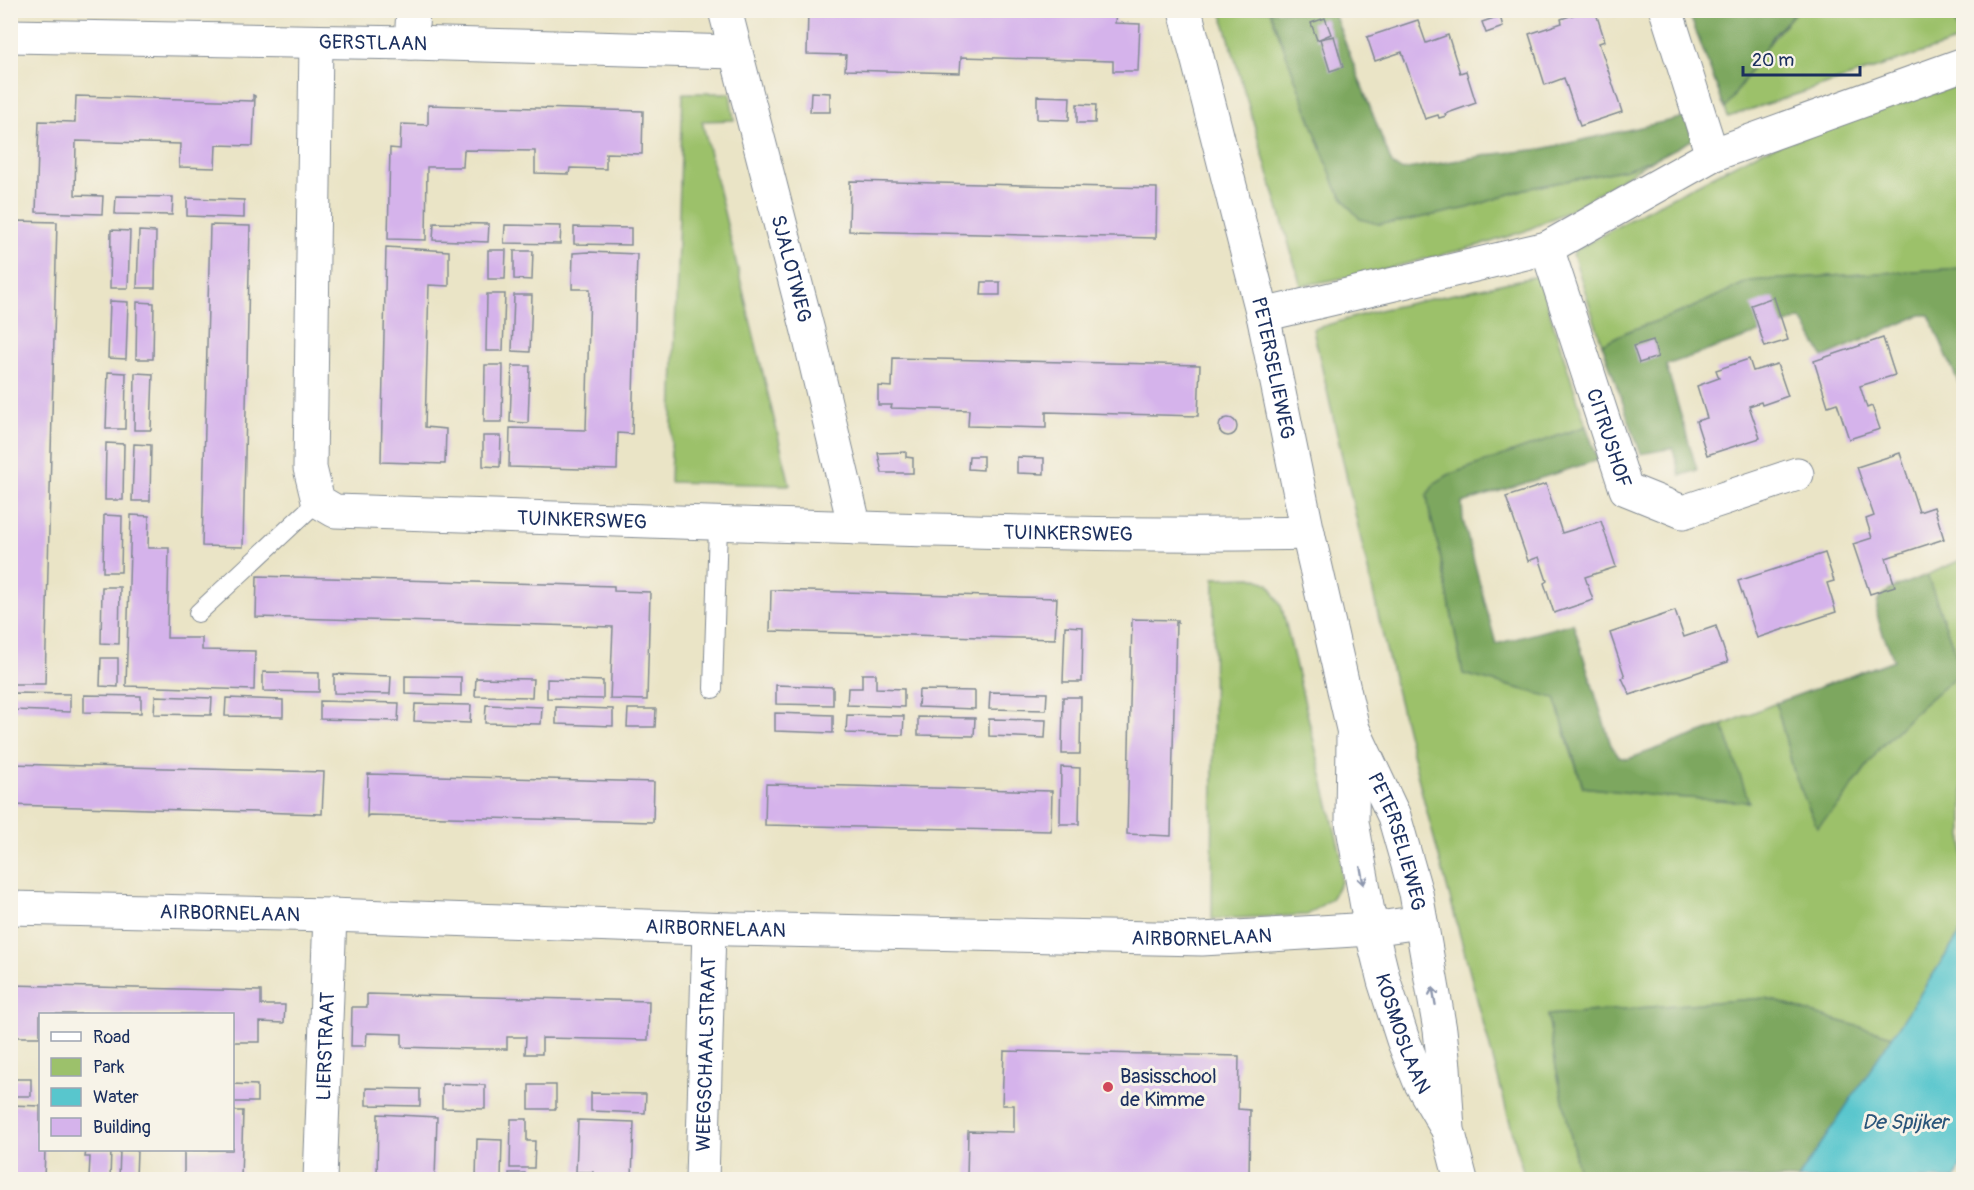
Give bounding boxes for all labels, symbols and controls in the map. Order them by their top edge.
street label: GERSTLAAN [318,29,428,56]
scale bar [1743,39,1860,77]
text: 20 m [1752,49,1794,72]
street label: SJALOTWEG [765,212,817,325]
street label: PETERSELIEWEG [1246,294,1300,442]
street label: CITRUSHOF [1581,385,1637,491]
street label: TUINKERSWEG [517,505,647,535]
street label: TUINKERSWEG [1003,520,1133,547]
street label: PETERSELIEWEG [1362,768,1431,913]
one-way arrow [1357,865,1368,885]
street label: AIRBORNELAAN [159,899,300,927]
street label: AIRBORNELAAN [645,914,786,943]
street label: AIRBORNELAAN [1131,923,1273,952]
street label: WEEGSCHAALSTRAAT [691,956,721,1152]
street label: KOSMOSLAAN [1370,971,1436,1098]
one-way arrow [1428,986,1439,1006]
street label: LIERSTRAAT [311,991,340,1101]
legend [39,1013,234,1151]
text: Road [93,1026,130,1049]
text: Park [93,1056,125,1079]
place label: Basisschool de Kimme [1120,1064,1217,1112]
marker: Basisschool de Kimme [1101,1080,1115,1094]
text: Water [93,1086,139,1109]
water label: De Spijker [1862,1109,1951,1136]
text: Building [93,1116,151,1139]

